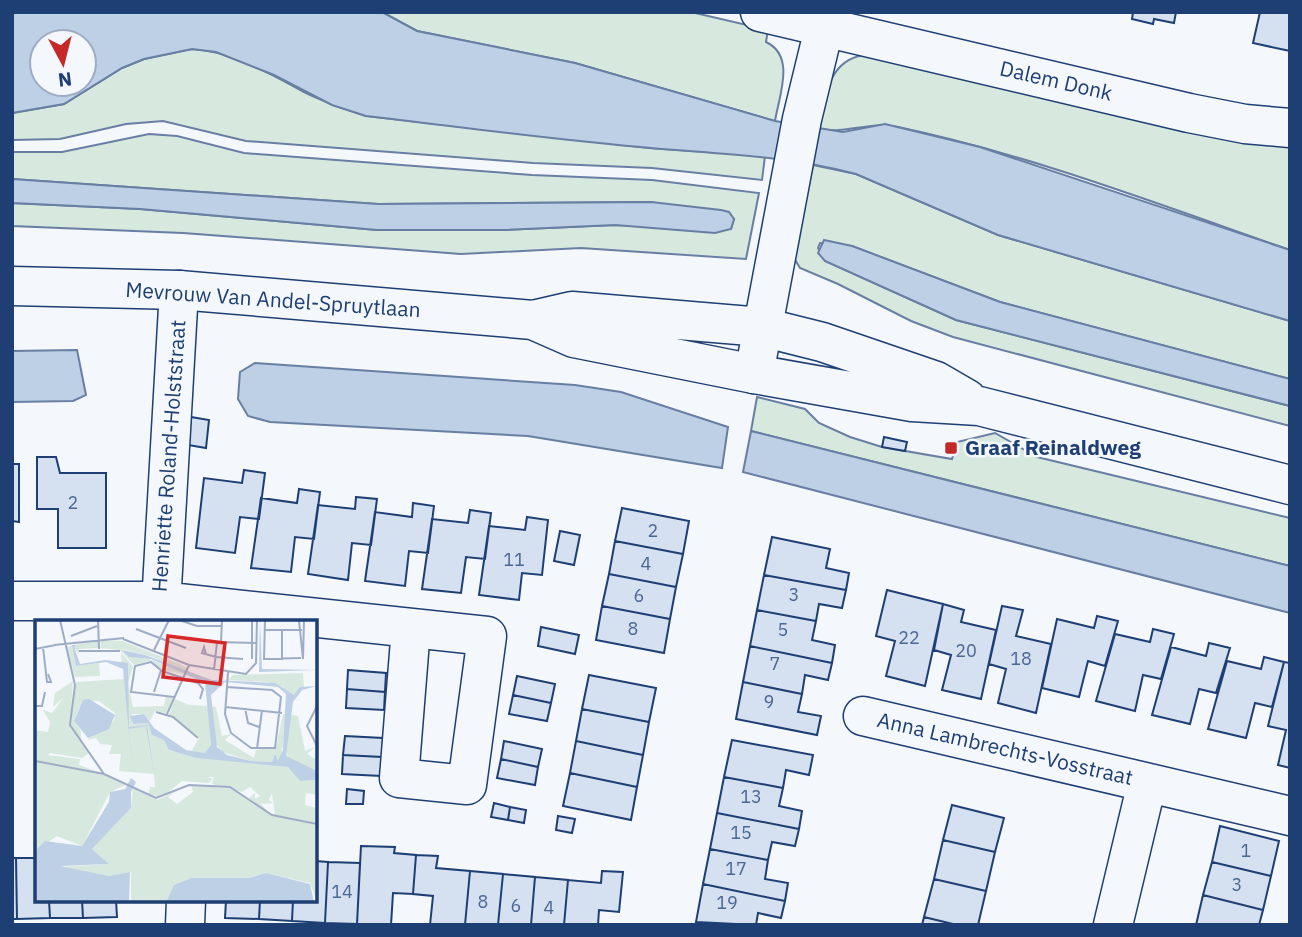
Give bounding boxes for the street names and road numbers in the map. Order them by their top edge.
street label: Dalem Donk [997,53,1115,107]
street label: Mevrouw Van Andel-Spruytlaan [125,275,422,323]
street label: Henriette Roland-Holststraat [145,319,191,593]
street label: Anna Lambrechts-Vosstraat [875,705,1136,791]

